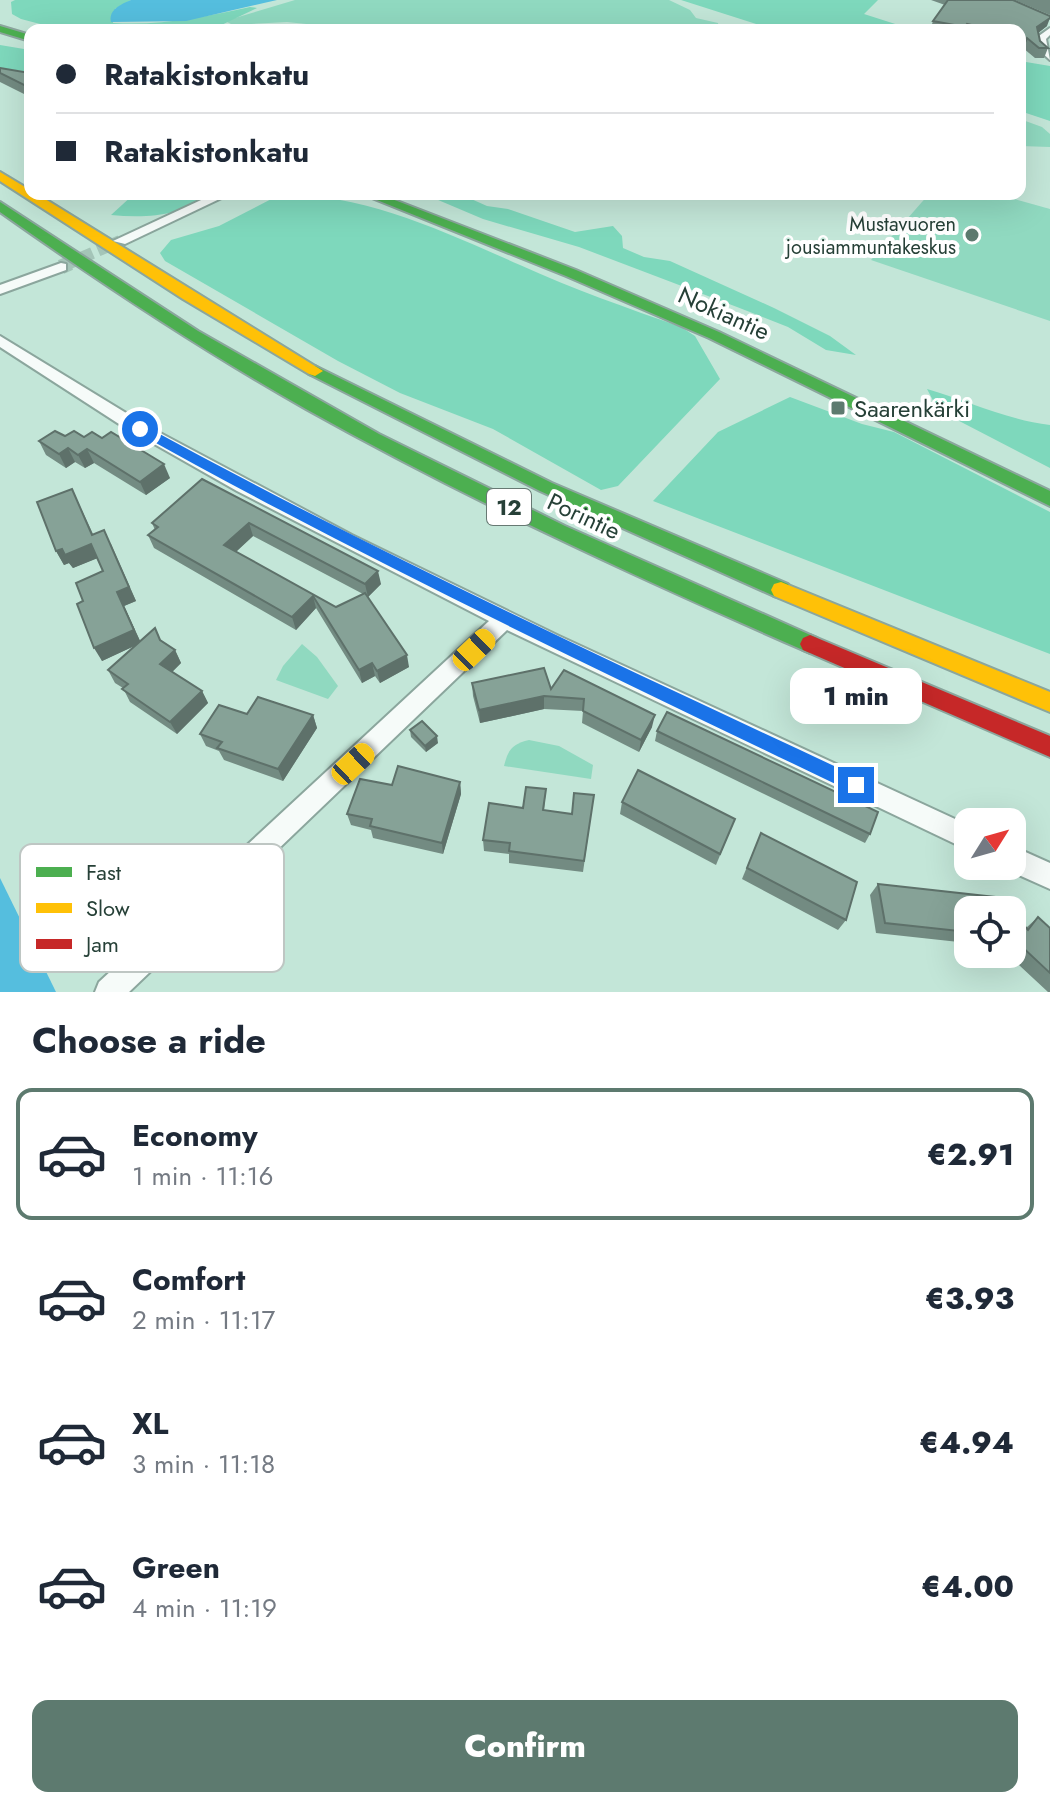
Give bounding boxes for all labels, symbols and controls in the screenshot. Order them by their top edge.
text: Ratakistonkatu [104,53,309,96]
text: Ratakistonkatu [104,130,309,173]
place label: Mustavuoren jousiammuntakeskus [784,210,956,262]
marker: Mustavuoren jousiammuntakeskus [963,226,981,244]
street label: Nokiantie [673,277,775,349]
place label: Saarenkärki [854,391,970,426]
marker: Saarenkärki [829,399,847,417]
route start [122,411,158,447]
street label: Porintie [542,484,626,548]
road number: 12 [487,489,531,525]
car [448,625,500,675]
callout: 1 min [790,669,922,725]
text: 1 min [823,677,889,715]
car [327,739,379,789]
route end [838,767,874,803]
north arrow [954,808,1026,880]
map controls [954,808,1026,968]
legend [20,844,284,972]
text: Fast [86,856,122,888]
text: Slow [86,892,130,924]
button: locate [954,896,1026,968]
text: Jam [83,928,119,960]
text: Choose a ride [32,1014,266,1066]
text: Economy [132,1114,258,1157]
icon: car [36,1118,108,1190]
text: €2.91 [927,1133,1014,1176]
text: 1 min · 11:16 [132,1157,273,1195]
text: Comfort [132,1258,245,1301]
icon: car [36,1262,108,1334]
text: €3.93 [925,1277,1014,1320]
text: 2 min · 11:17 [132,1301,275,1339]
text: XL [132,1402,168,1445]
icon: car [36,1406,108,1478]
text: €4.94 [919,1421,1014,1464]
text: 3 min · 11:18 [132,1445,275,1483]
text: Green [132,1546,220,1589]
icon: car [36,1550,108,1622]
text: €4.00 [921,1565,1014,1608]
text: 4 min · 11:19 [132,1589,277,1627]
button: Confirm [32,1700,1018,1792]

